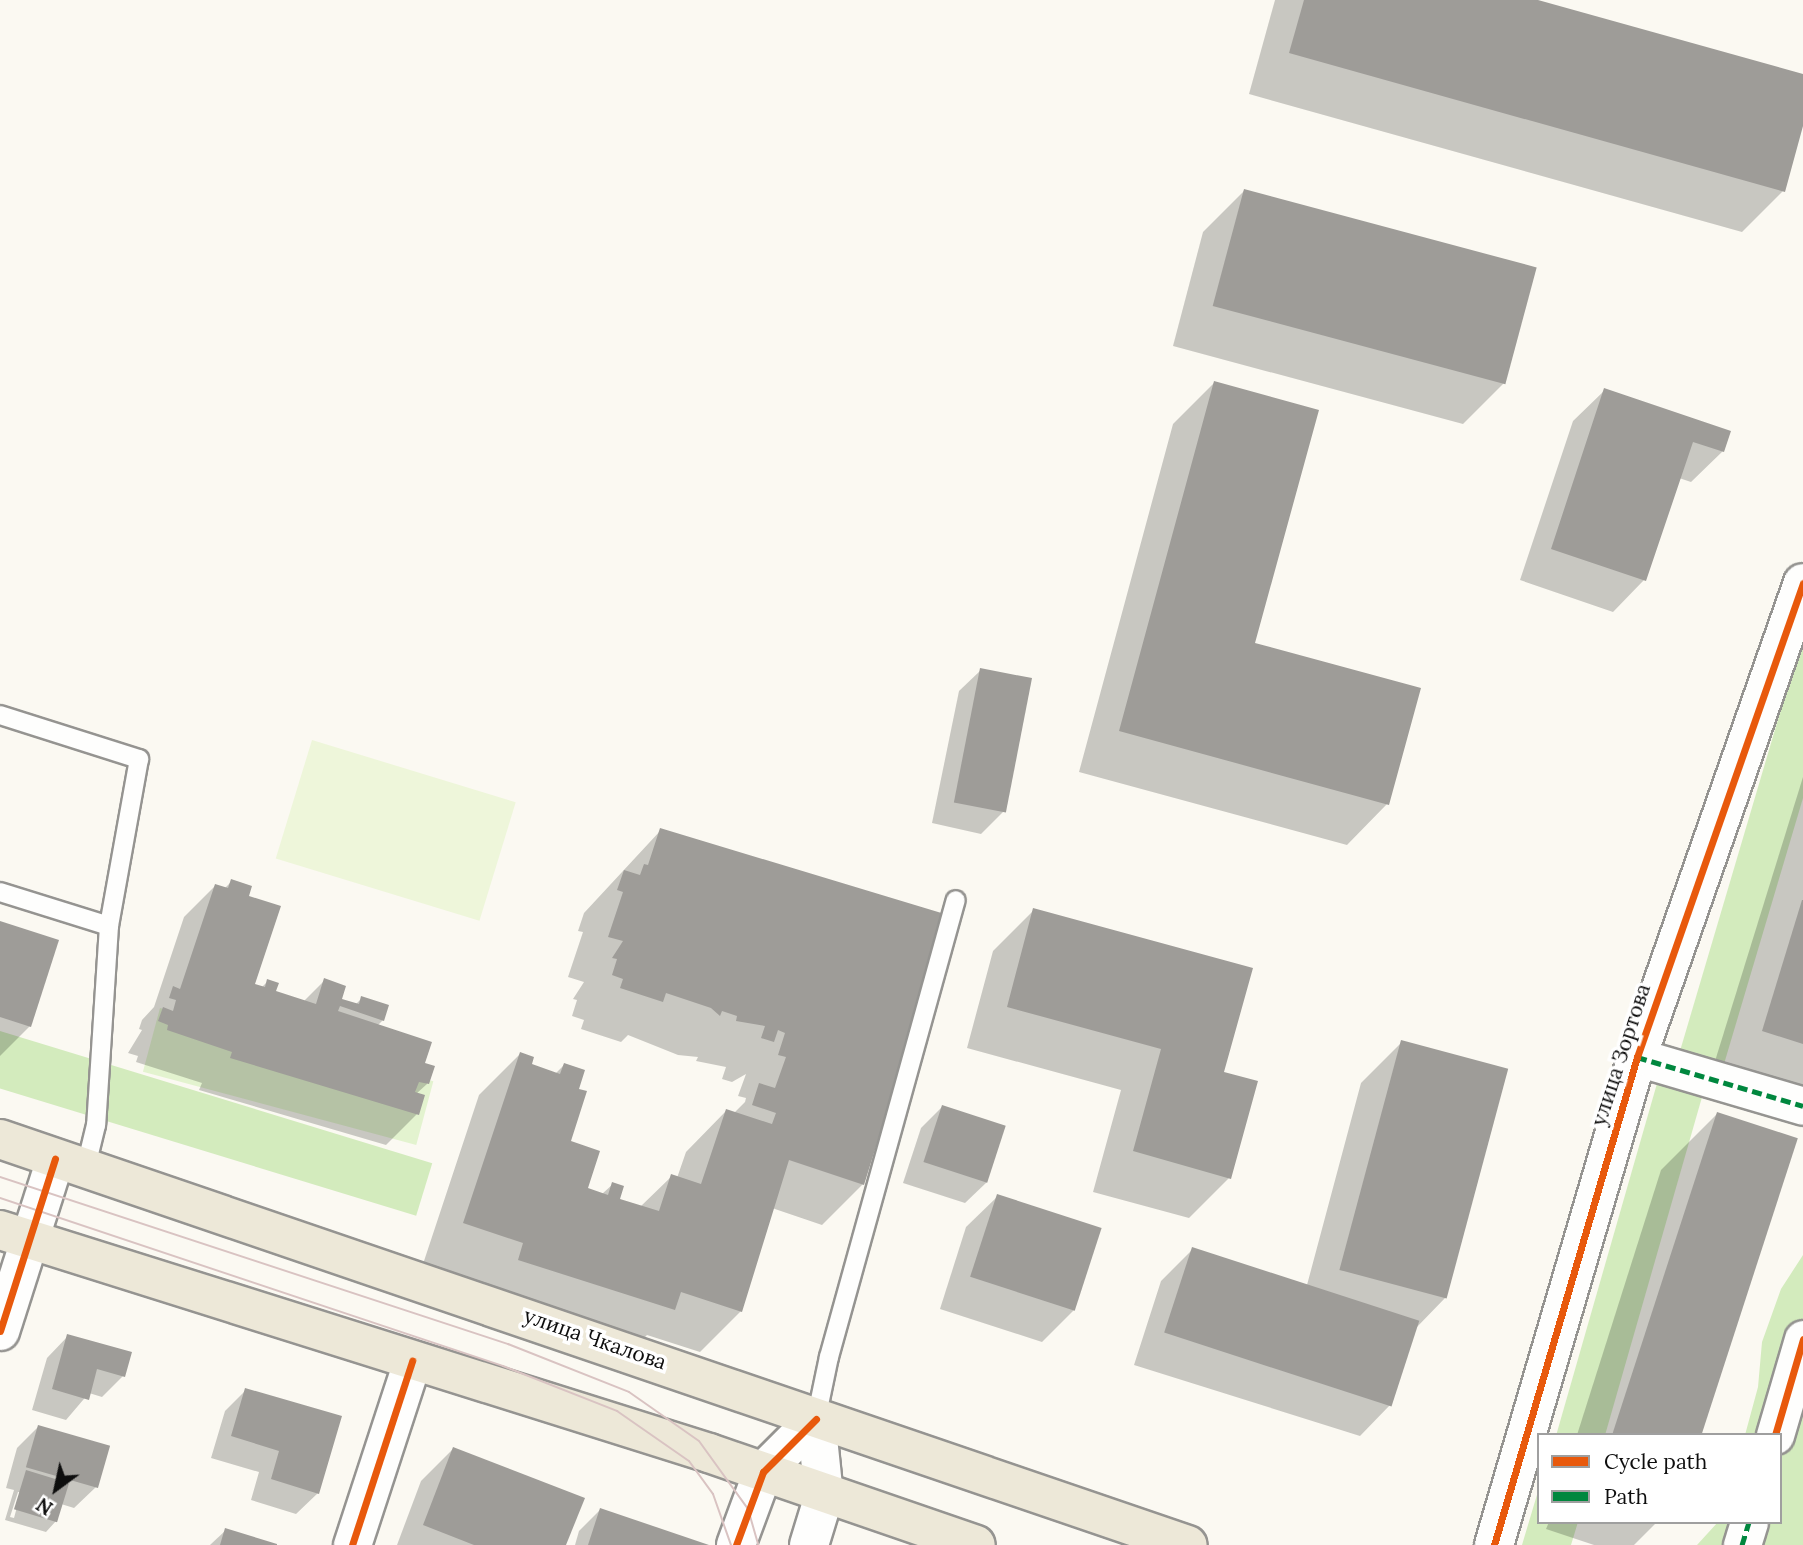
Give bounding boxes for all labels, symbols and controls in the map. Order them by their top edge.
street label: улица Зортова [1586,981,1656,1129]
street label: улица Чкалова [520,1303,670,1375]
legend [1537,1433,1782,1524]
text: Cycle path [1604,1448,1707,1475]
north arrow [21,1454,91,1524]
text: Path [1604,1483,1648,1510]
text: N [32,1493,57,1521]

